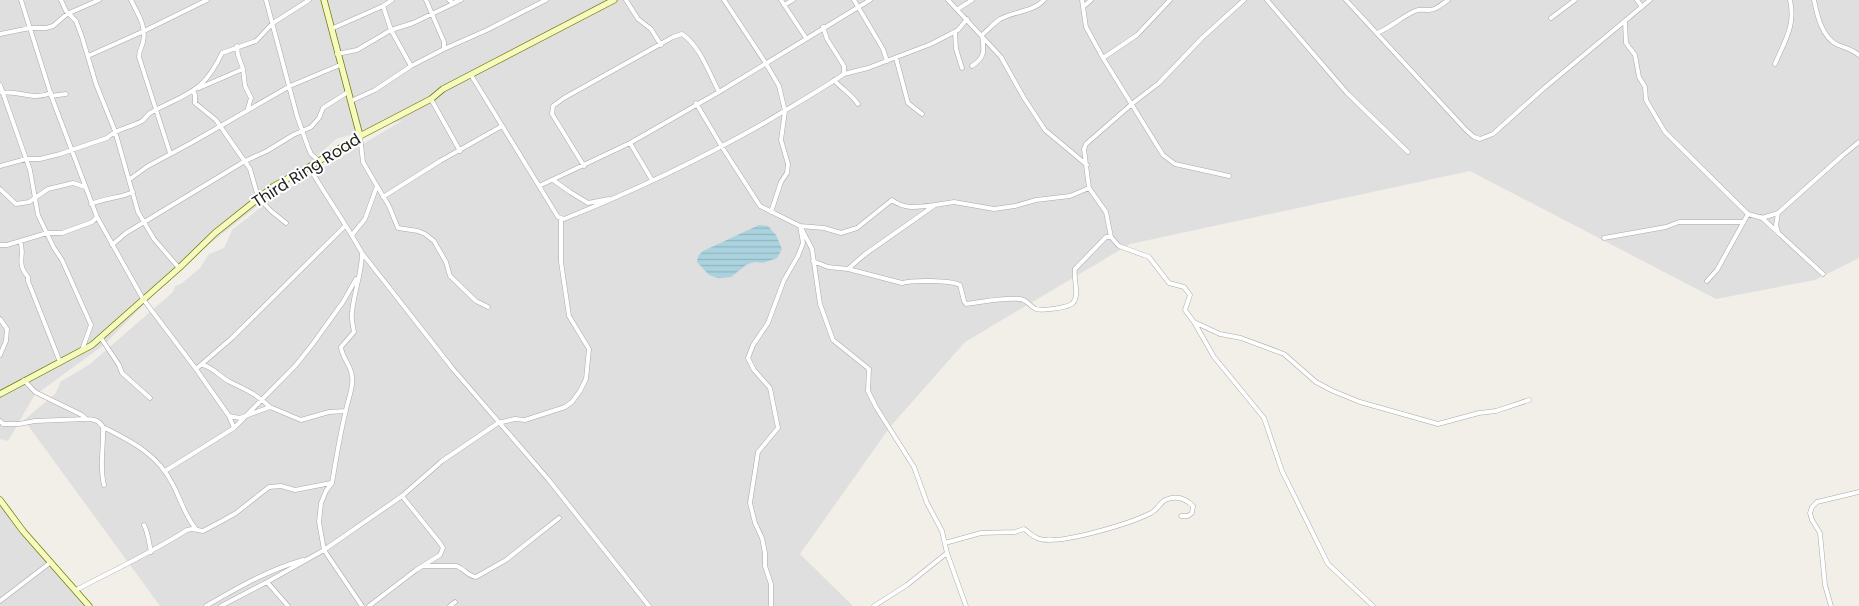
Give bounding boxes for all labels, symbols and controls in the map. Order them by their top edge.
street label: Third Ring Road [247,128,365,213]

